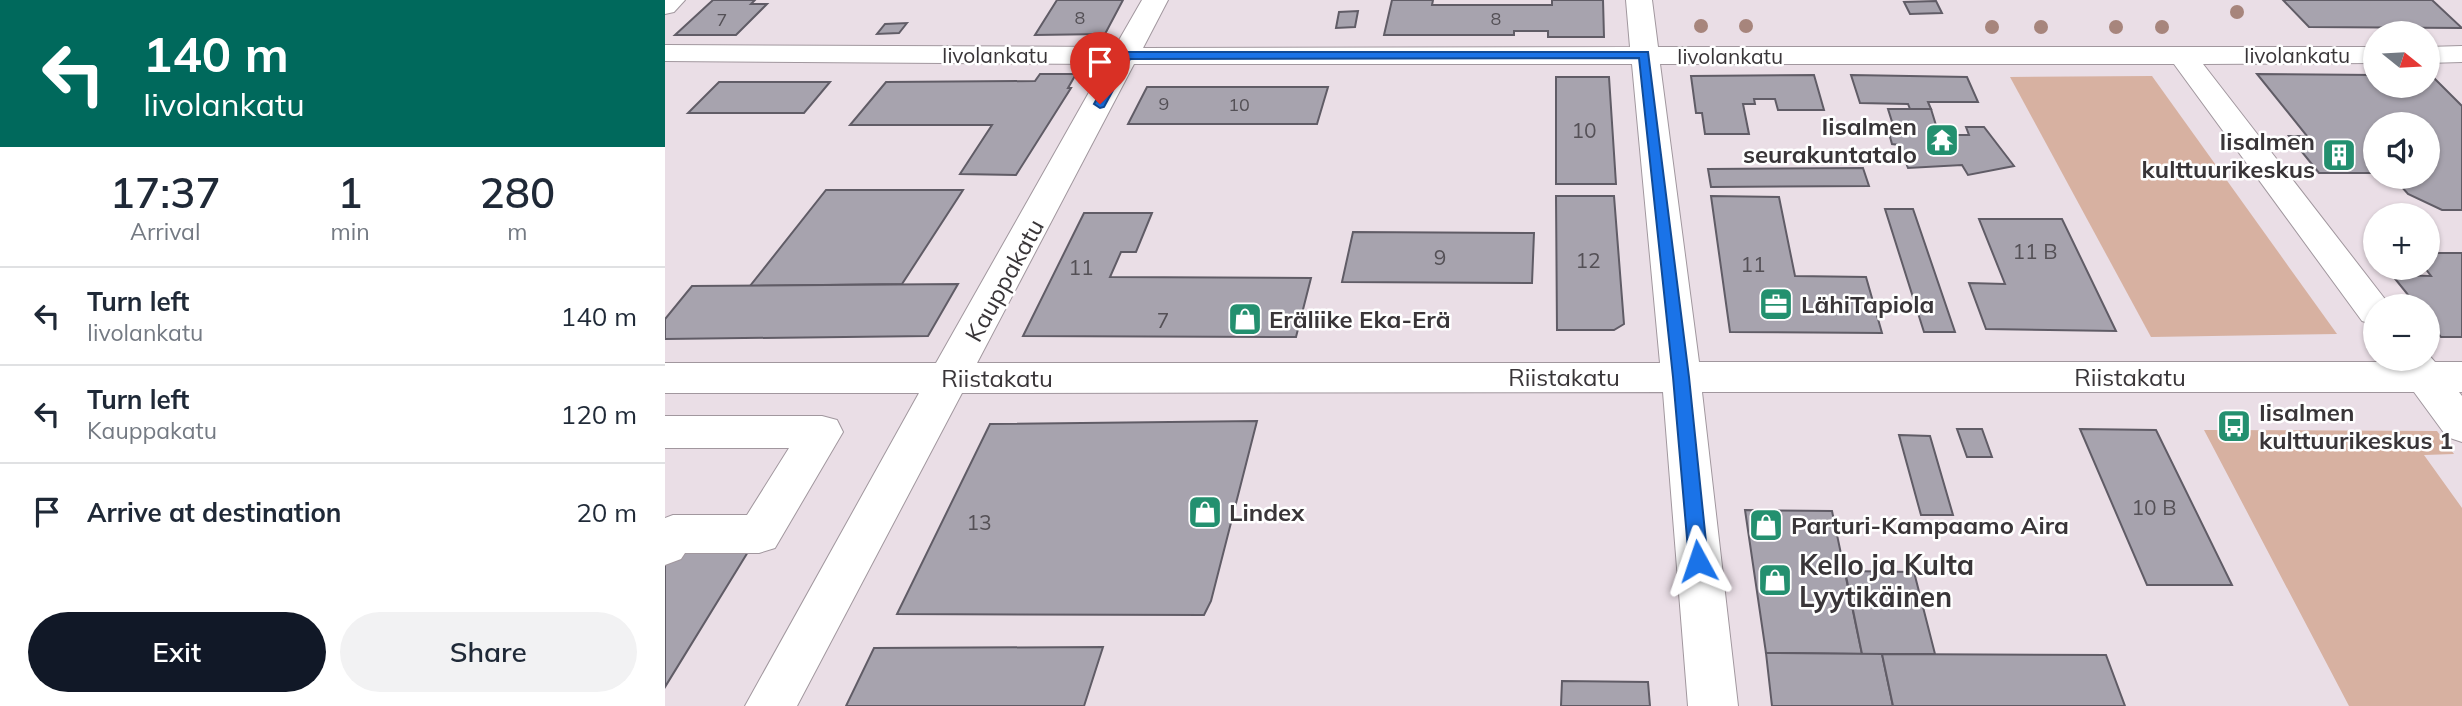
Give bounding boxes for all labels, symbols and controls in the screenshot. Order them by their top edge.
house number: 8 [1075,6,1085,29]
house number: 8 [1491,7,1501,30]
house number: 7 [717,8,727,31]
north arrow [2363,21,2439,98]
map controls [2363,21,2440,371]
text: 140 m [143,23,289,84]
icon: left [28,28,119,119]
pin [1070,32,1130,104]
street label: Iivolankatu [942,42,1048,68]
street label: Iivolankatu [2244,42,2350,68]
icon: arrive [1081,43,1119,81]
street label: Iivolankatu [1677,43,1783,69]
text: Iivolankatu [143,84,305,124]
house number: 9 [1159,92,1169,115]
house number: 10 [1228,93,1250,116]
place label: Iisalmen seurakuntatalo [1743,111,1917,169]
button: sound [2363,112,2440,189]
house number: 10 [1571,117,1597,143]
temple icon: Iisalmen seurakuntatalo [1923,121,1961,159]
place label: Iisalmen kulttuurikeskus [2142,126,2315,184]
building icon: Iisalmen kulttuurikeskus [2320,136,2358,174]
text: 17:37 [110,166,221,219]
text: 1 [337,166,363,219]
text: 280 [480,166,555,219]
button: + [2363,203,2440,280]
street label: Kauppakatu [958,213,1050,347]
text: Arrival [130,217,200,246]
text: min [330,217,370,246]
text: m [507,217,527,246]
house number: 11 B [2013,238,2057,264]
house number: 9 [1434,244,1446,270]
house number: 12 [1575,247,1601,273]
house number: 11 [1740,251,1766,277]
house number: 11 [1068,254,1094,280]
text: Turn left [87,285,189,318]
office icon: LähiTapiola [1757,285,1795,323]
place label: LähiTapiola [1801,289,1934,319]
button: − [2363,294,2440,371]
icon: left [28,297,66,335]
text: 140 m [561,300,637,333]
shop icon: Eräliike Eka-Erä [1226,300,1264,338]
place label: Eräliike Eka-Erä [1269,304,1451,334]
house number: 7 [1157,307,1169,333]
text: Iivolankatu [87,318,203,347]
street label: Riistakatu [1508,362,1620,392]
street label: Riistakatu [2074,362,2186,392]
street label: Riistakatu [941,363,1053,393]
text: Turn left [87,383,189,416]
icon: left [28,395,66,433]
place label: Iisalmen kulttuurikeskus 1 [2259,397,2453,455]
text: 120 m [561,398,637,431]
bus stop icon: Iisalmen kulttuurikeskus 1 [2215,407,2253,445]
text: Kauppakatu [87,416,217,445]
icon: arrive [28,493,66,531]
shop icon: Lindex [1186,493,1224,531]
house number: 10 B [2132,494,2176,520]
text: Arrive at destination [87,496,342,529]
text: 20 m [576,496,637,529]
place label: Lindex [1229,497,1305,527]
shop icon: Parturi-Kampaamo Aira [1747,506,1785,544]
house number: 13 [966,509,992,535]
place label: Parturi-Kampaamo Aira [1791,510,2069,540]
position arrow [1661,524,1735,598]
place label: Kello ja Kulta Lyytikäinen [1799,547,1974,614]
shop icon: Kello ja Kulta Lyytikäinen [1756,561,1794,599]
button: Exit [28,612,326,692]
button: Share [340,612,637,692]

